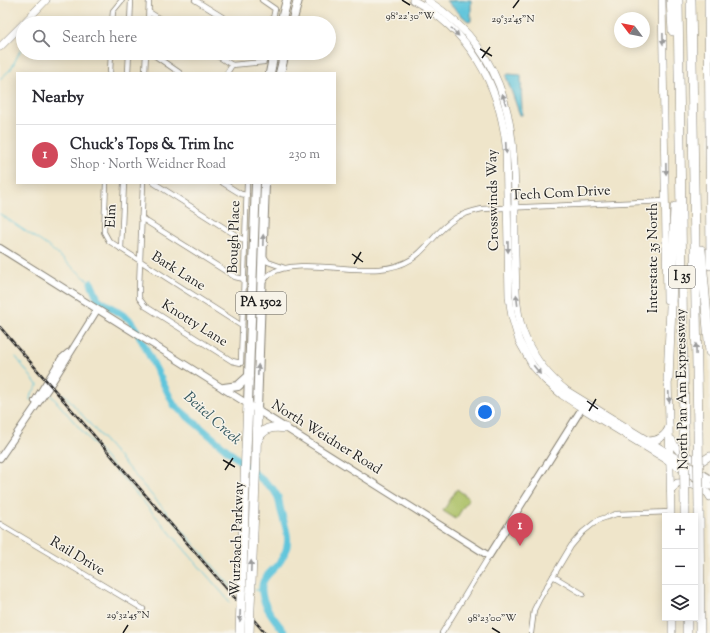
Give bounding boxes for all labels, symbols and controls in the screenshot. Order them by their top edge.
text: 98°22'30"W [386,9,434,24]
text: 29°32'45"N [492,12,534,27]
north arrow [614,12,650,48]
search box [16,16,336,60]
icon: search [30,27,52,49]
one-way arrow [450,27,460,37]
text: Search here [62,28,137,49]
one-way arrow [660,33,666,46]
text: Nearby [32,86,84,110]
one-way arrow [501,93,507,105]
text: Chuck's Tops & Trim Inc [70,135,234,156]
one-way arrow [503,142,510,154]
text: 1 [43,146,47,164]
text: 230 m [288,146,320,164]
street label: Crosswinds Way [483,149,505,251]
text: Shop · North Weidner Road [70,156,226,174]
one-way arrow [663,163,669,176]
street label: Tech Com Drive [511,181,611,207]
street label: Bough Place [224,200,246,274]
street label: Elm [102,203,122,228]
street label: Interstate 35 North [644,203,664,313]
one-way arrow [260,233,266,246]
one-way arrow [505,241,512,253]
street label: Bark Lane [147,248,209,296]
road number: I 35 [669,266,695,288]
road number: PA 1502 [236,292,286,314]
one-way arrow [513,294,520,306]
street label: Knotty Lane [157,296,231,352]
street label: North Pan Am Expressway [672,308,694,470]
one-way arrow [693,342,699,355]
one-way arrow [255,364,262,376]
one-way arrow [532,365,541,376]
water label: Beitel Creek [179,387,246,451]
one-way arrow [665,391,672,403]
street label: North Weidner Road [267,396,385,480]
your location [475,402,495,422]
street label: Wurzbach Parkway [226,481,250,597]
pin: 1 [507,513,533,546]
map controls [662,513,698,621]
button: + [662,513,698,549]
street label: Rail Drive [46,533,108,581]
button: − [662,549,698,585]
one-way arrow [248,560,255,572]
button: layers [662,585,698,621]
text: 29°32'45"N [107,608,149,623]
one-way arrow [237,610,244,622]
text: 98°23'00"W [468,611,516,626]

